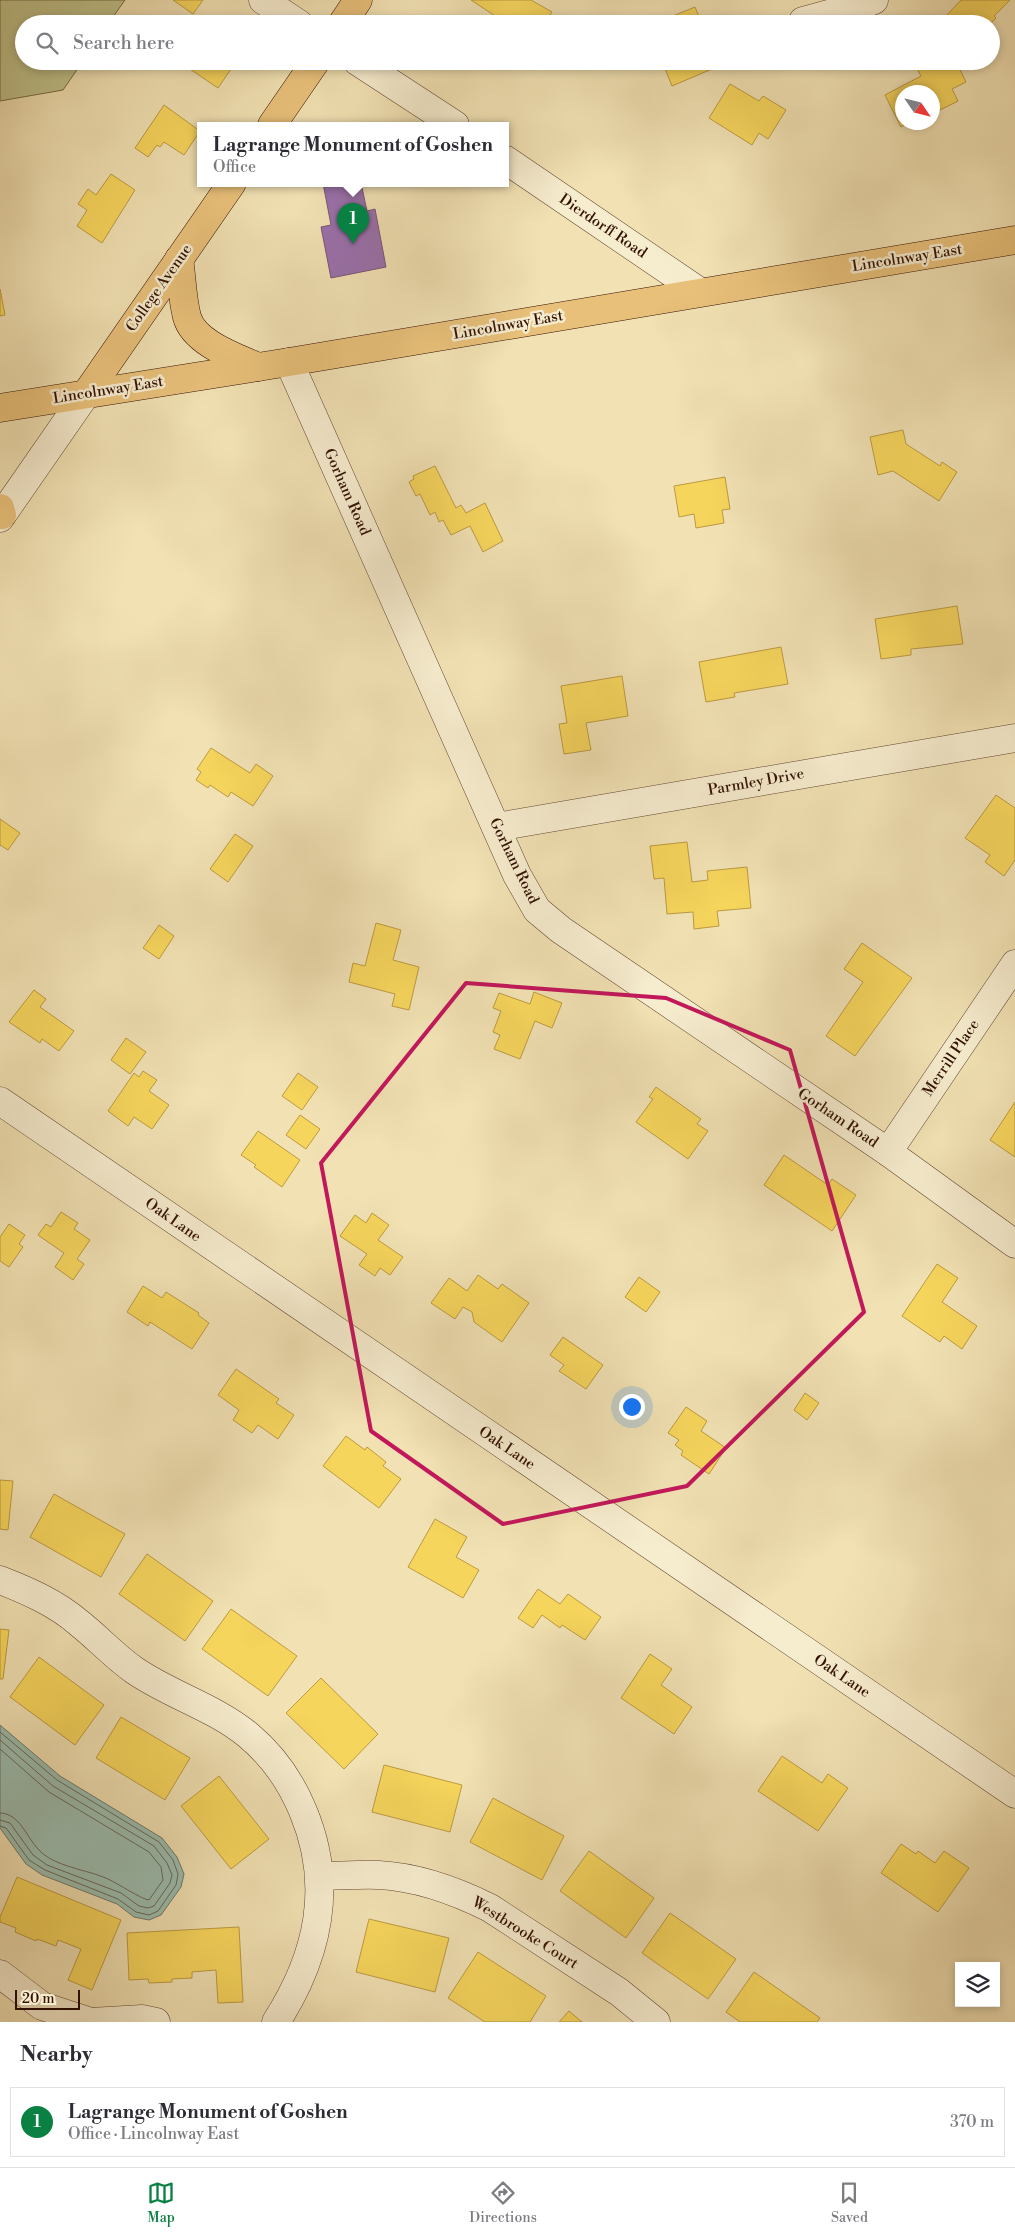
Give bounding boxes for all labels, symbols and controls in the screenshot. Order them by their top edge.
search box [15,15,1000,70]
icon: search [33,29,61,57]
text: Search here [73,31,174,55]
north arrow [895,85,940,130]
popup [197,122,509,187]
text: Lagrange Monument of Goshen [213,133,493,157]
text: Office [213,157,256,177]
street label: Dierdorff Road [555,190,651,263]
pin: 1 [337,203,369,244]
street label: College Avenue [122,240,196,336]
street label: Lincolnway East [850,240,964,276]
street label: Lincolnway East [451,306,565,344]
street label: Lincolnway East [51,372,165,408]
street label: Gorham Road [319,446,375,539]
street label: Parmley Drive [706,764,806,800]
street label: Gorham Road [485,815,543,908]
street label: Merrill Place [918,1016,984,1100]
street label: Gorham Road [794,1084,882,1152]
street label: Oak Lane [141,1194,205,1246]
your location [619,1394,645,1420]
street label: Oak Lane [475,1422,539,1474]
street label: Oak Lane [810,1650,874,1702]
street label: Westbrooke Court [467,1892,582,1974]
map controls [955,1962,1000,2007]
button: layers [955,1962,1000,2007]
scale bar [15,1987,80,2010]
text: 20 m [22,1990,54,2008]
text: Nearby [20,2042,93,2068]
text: Lagrange Monument of Goshen [68,2100,348,2124]
text: 1 [33,2112,41,2132]
text: 370 m [950,2112,994,2132]
text: Office · Lincolnway East [68,2124,239,2144]
tab: Map [147,2179,175,2227]
tab: Directions [469,2179,537,2227]
tab: Saved [831,2179,868,2227]

